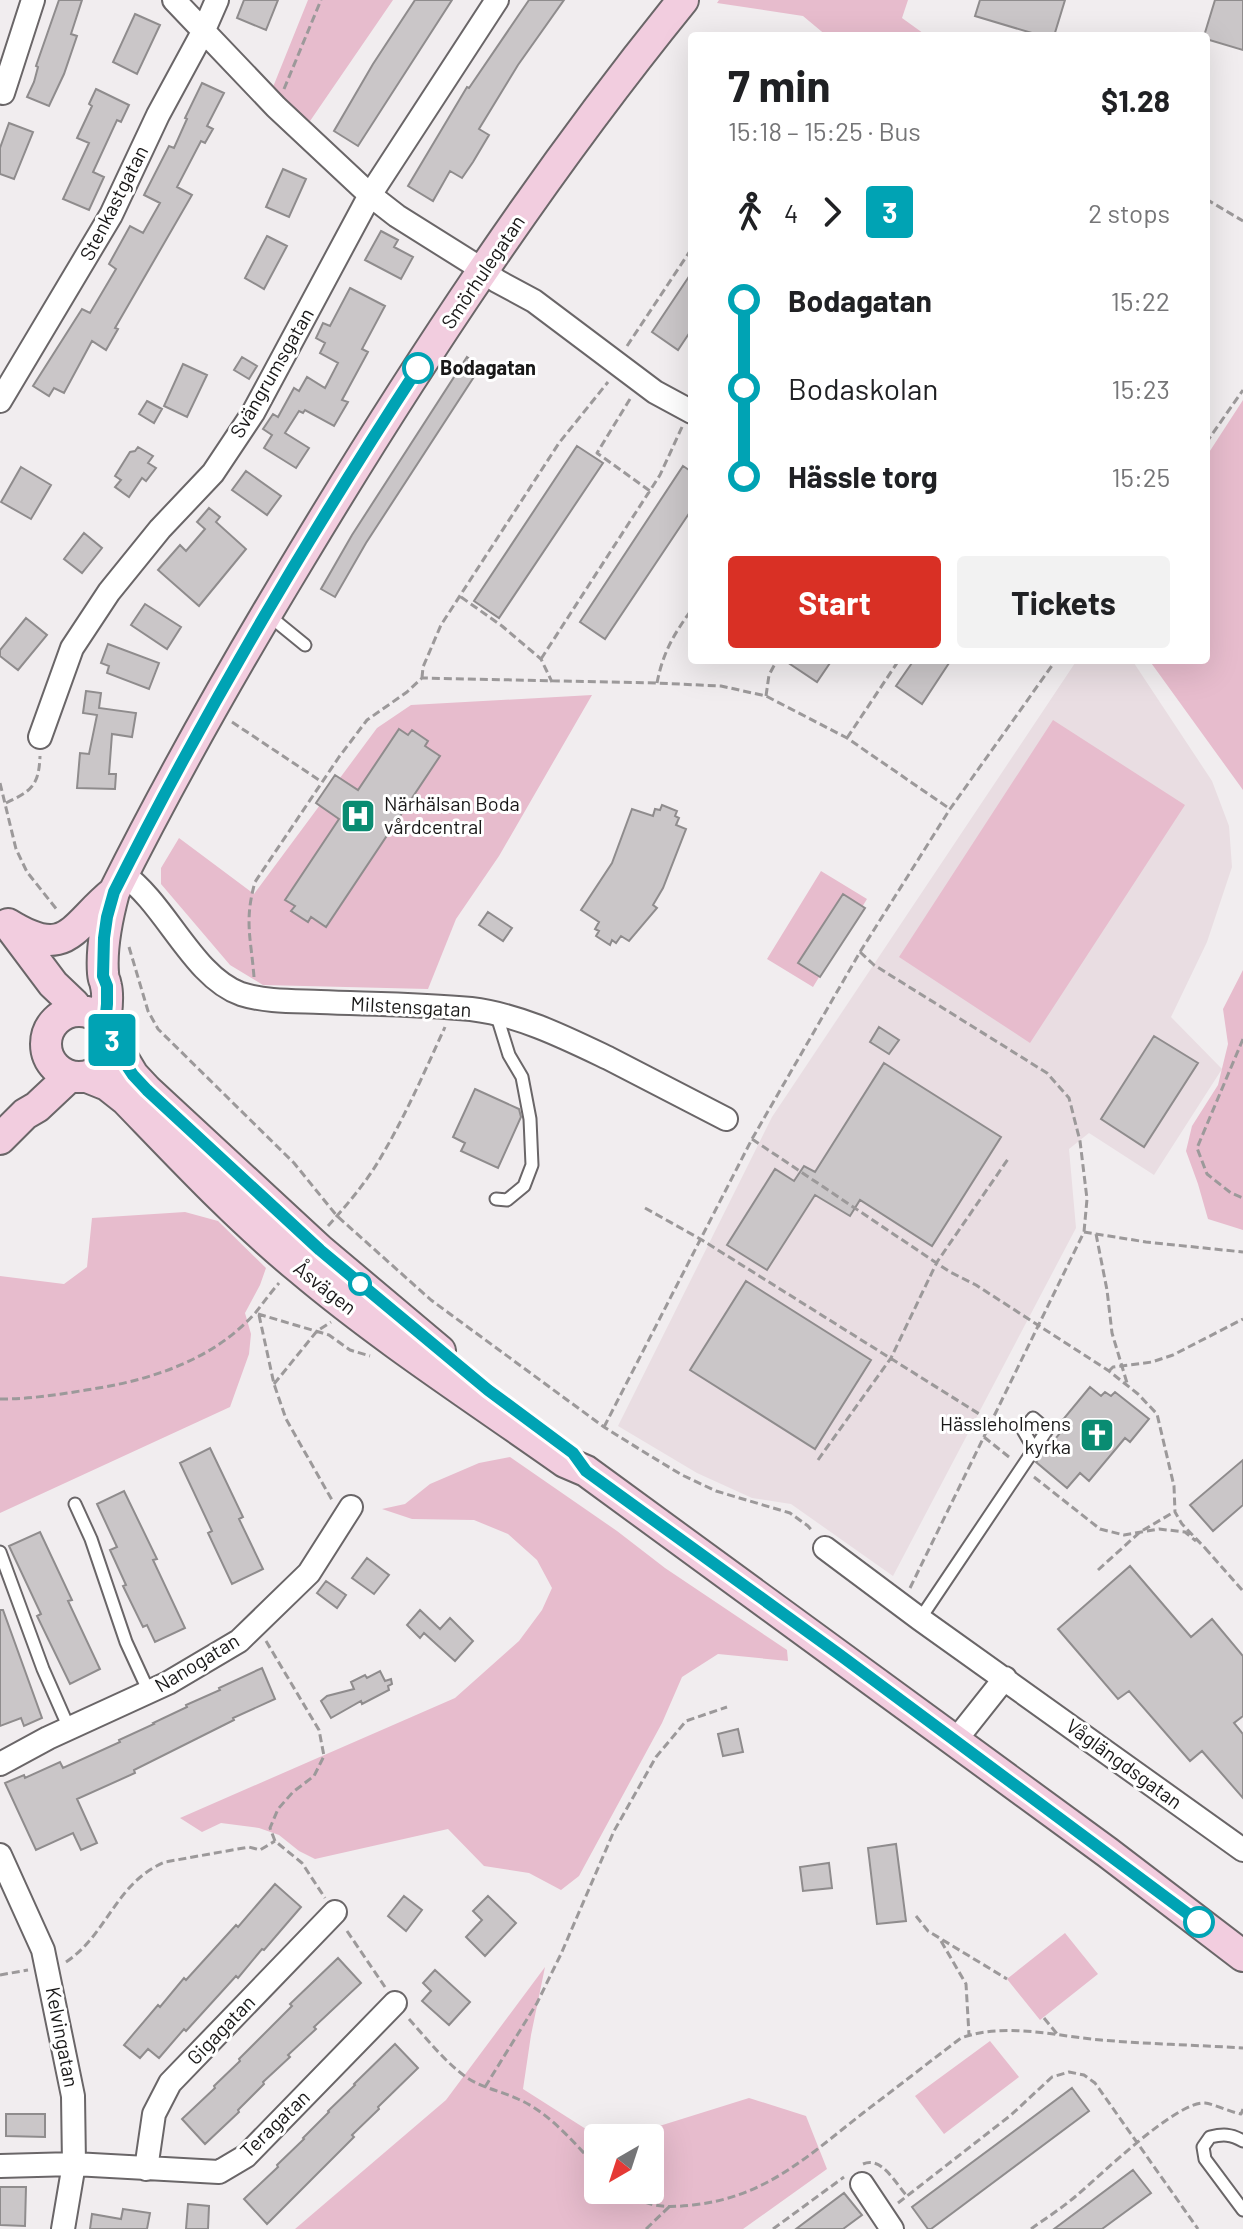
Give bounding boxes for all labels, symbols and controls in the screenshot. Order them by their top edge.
text: 7 min [728,58,831,111]
text: $1.28 [1101,82,1170,118]
text: 15:18 – 15:25 · Bus [728,115,921,146]
street label: Stenkastgatan [74,141,152,264]
icon: walk [728,190,772,234]
icon: forward [810,190,854,234]
text: 3 [882,195,897,229]
text: 4 [784,197,798,228]
text: 2 stops [1088,197,1170,228]
street label: Smörhulegatan [435,210,529,333]
text: Bodagatan [788,282,932,318]
text: 15:22 [1111,285,1170,316]
street label: Svängrumsgatan [224,303,318,442]
marker: Bodagatan [403,353,433,383]
place label: Bodagatan [440,355,536,379]
text: Bodaskolan [788,370,939,406]
text: 15:23 [1112,373,1170,404]
text: Hässle torg [788,458,938,494]
text: 15:25 [1111,461,1170,492]
button: Start [728,556,941,648]
button: Tickets [957,556,1170,648]
place label: Närhälsan Boda vårdcentral [384,791,520,838]
hospital icon: Närhälsan Boda vårdcentral [339,797,377,835]
street label: Milstensgatan [350,991,472,1021]
line badge: 3 [86,1014,138,1066]
text: 3 [104,1023,120,1057]
street label: Åsvägen [290,1255,362,1319]
unlabelled marker [349,1273,371,1295]
place label: Hässleholmens kyrka [940,1411,1071,1458]
church icon: Hässleholmens kyrka [1078,1416,1116,1454]
street label: Nanogatan [150,1628,243,1697]
street label: Våglängdsgatan [1062,1713,1187,1813]
unlabelled marker [1184,1907,1214,1937]
street label: Kelvingatan [42,1985,84,2089]
street label: Gigagatan [181,1990,259,2069]
street label: Teragatan [235,2084,314,2162]
north arrow [584,2124,664,2204]
map controls [584,2124,664,2204]

